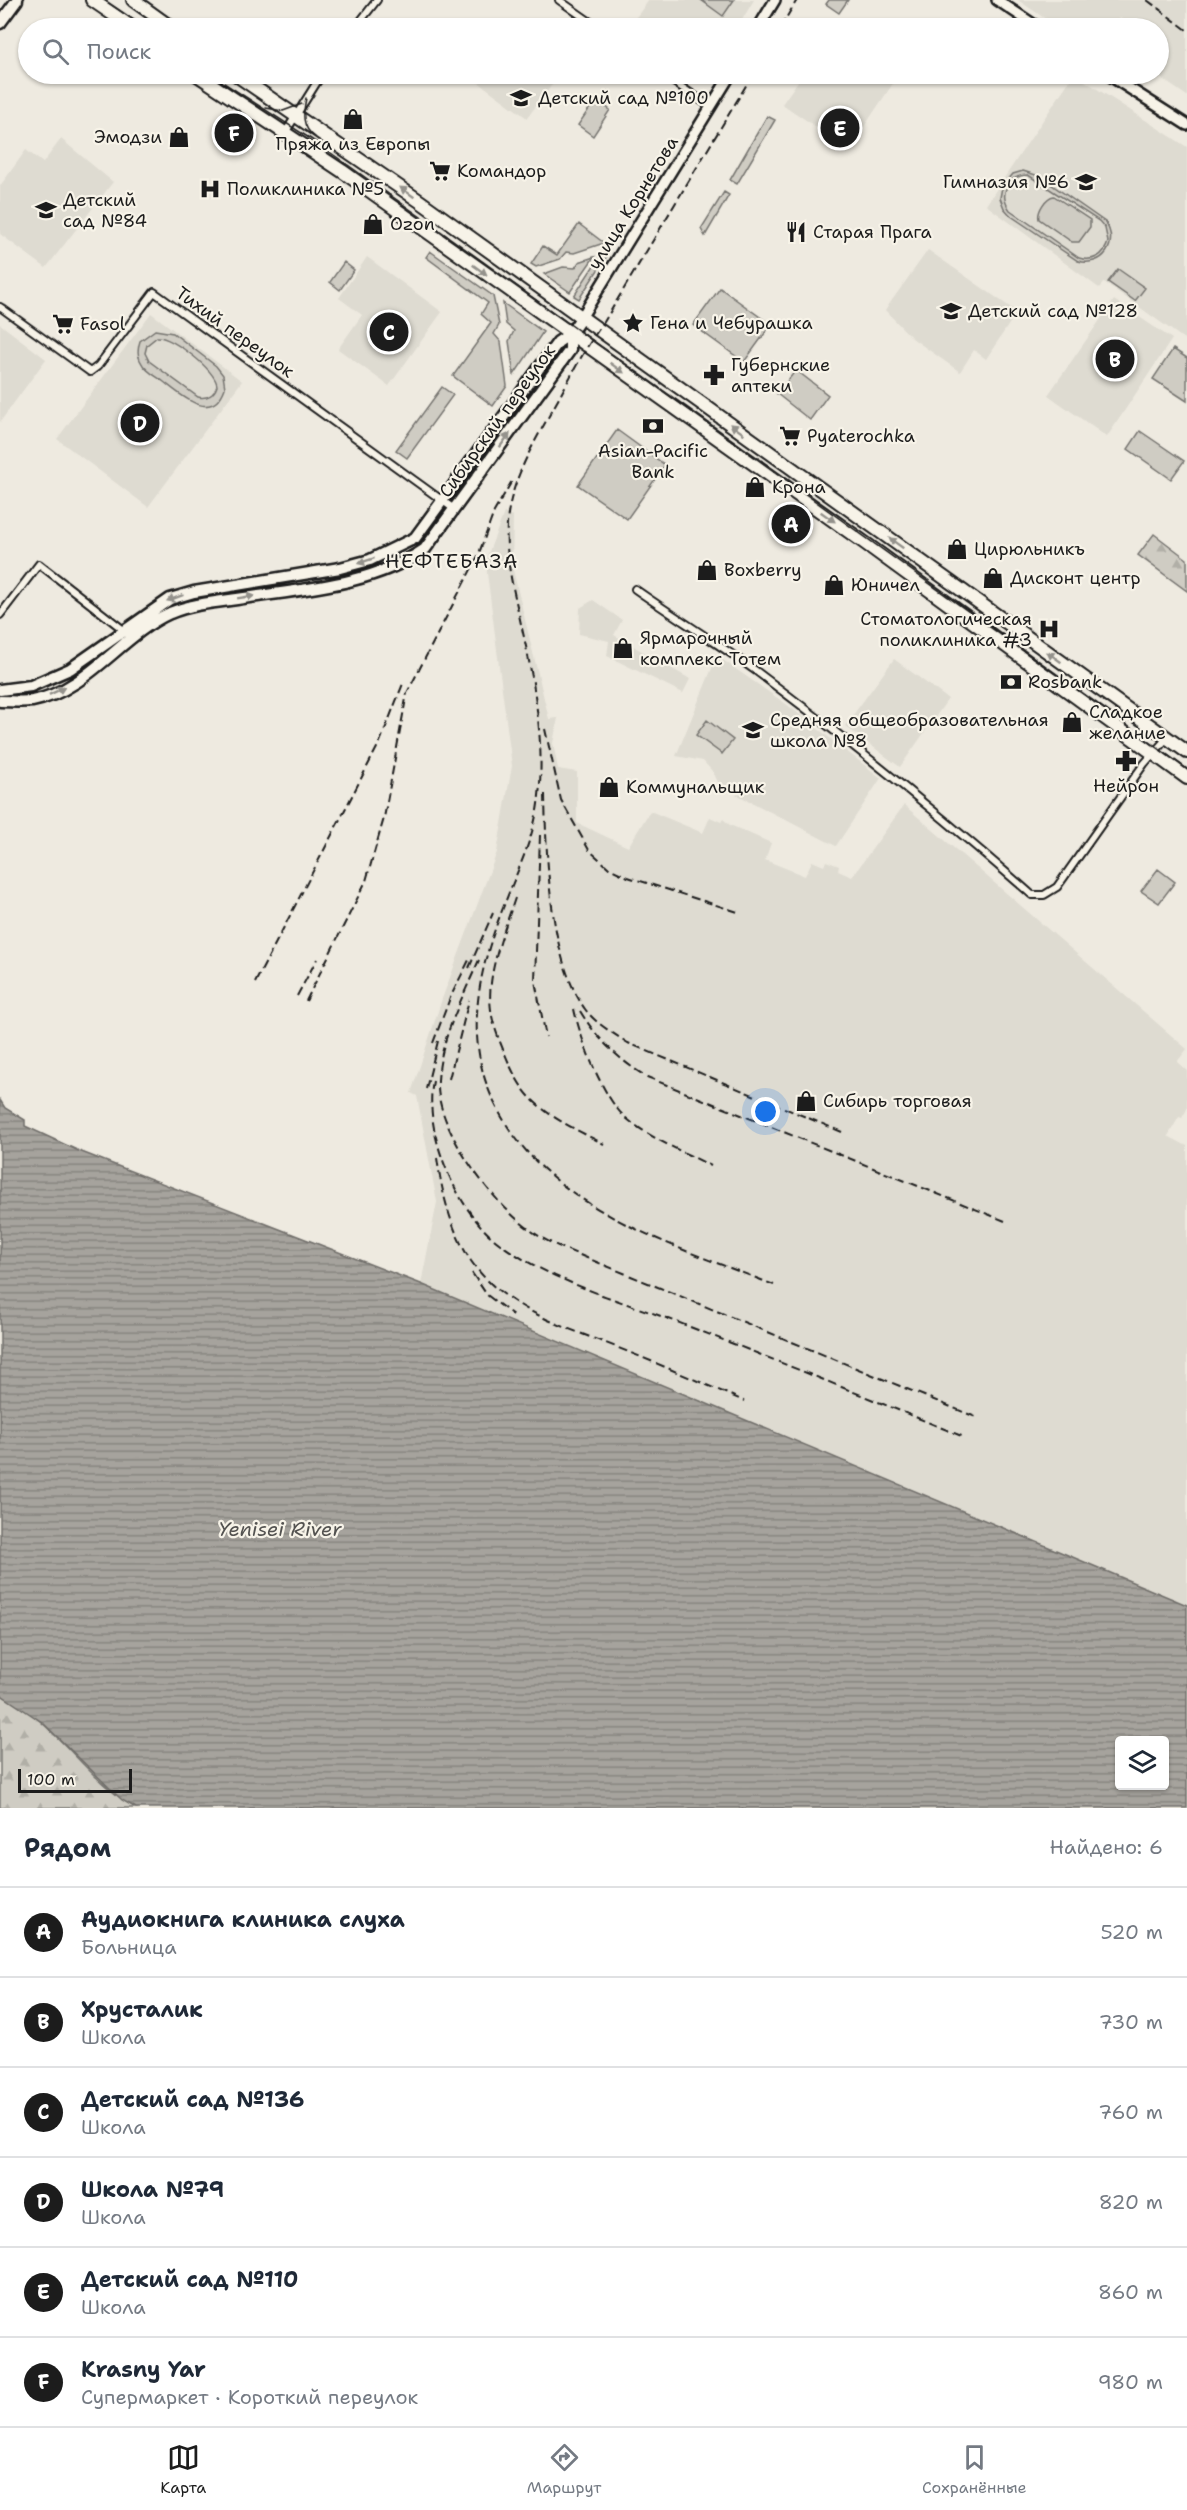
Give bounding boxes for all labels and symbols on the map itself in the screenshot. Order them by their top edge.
school or university icon: Детский сад №100 [509,86,533,110]
place label: Детский сад №100 [538,86,709,110]
pin: E [820,106,860,150]
shop icon: Пряжа из Европы [341,107,365,131]
pin: F [214,110,254,156]
place label: Эмодзи [94,125,162,149]
shop icon: Эмодзи [167,125,191,149]
place label: Пряжа из Европы [276,132,430,156]
street label: улица Корнетова [582,132,684,274]
supermarket icon: Командор [428,159,452,183]
place label: Командор [457,159,546,183]
place label: Гимназия №6 [943,170,1069,194]
school or university icon: Гимназия №6 [1074,170,1098,194]
hospital icon: Поликлиника №5 [198,177,222,201]
place label: Поликлиника №5 [227,177,384,201]
one-way arrow [399,187,415,198]
place label: Детский сад №84 [63,188,147,233]
school or university icon: Детский сад №84 [34,198,58,222]
shop icon: Ozon [361,212,385,236]
place label: Ozon [390,212,435,236]
restaurant icon: Старая Прага [784,220,808,244]
place label: Старая Прага [813,220,932,244]
one-way arrow [472,264,488,275]
street label: Тихий переулок [171,281,299,383]
school or university icon: Детский сад №128 [939,299,963,323]
place label: Детский сад №128 [968,299,1138,323]
pin: C [370,310,408,354]
place icon: Гена и Чебурашка [621,311,645,335]
place label: Гена и Чебурашка [650,311,813,335]
supermarket icon: Fasol [51,312,75,336]
place label: Fasol [80,312,126,336]
pin: B [1096,336,1134,382]
street label: Сибирский переулок [433,339,561,502]
place label: Губернские аптеки [731,353,830,398]
one-way arrow [609,362,625,374]
pharmacy icon: Губернские аптеки [702,363,726,387]
pin: D [120,400,160,446]
bank icon: Asian-Pacific Bank [641,414,665,438]
one-way arrow [730,423,746,435]
supermarket icon: Pyaterochka [778,424,802,448]
place label: Pyaterochka [807,424,915,448]
one-way arrow [498,433,510,448]
place label: Asian-Pacific Bank [598,439,708,484]
shop icon: Крона [743,475,767,499]
place label: Крона [772,475,826,499]
pin: A [772,502,810,546]
one-way arrow [820,511,836,522]
one-way arrow [888,537,904,549]
shop icon: Цирюльникъ [945,537,969,561]
place label: Цирюльникъ [974,537,1085,561]
district label: НЕФТЕБАЗА [385,548,519,574]
one-way arrow [357,557,375,566]
shop icon: Boxberry [695,558,719,582]
place label: Boxberry [724,558,802,582]
shop icon: Дисконт центр [981,566,1005,590]
place label: Дисконт центр [1010,566,1141,590]
shop icon: Юничел [822,573,846,597]
place label: Юничел [851,573,920,597]
one-way arrow [237,593,256,602]
one-way arrow [166,594,184,603]
place label: Стоматологическая поликлиника #3 [860,607,1032,652]
hospital icon: Стоматологическая поликлиника #3 [1037,617,1061,641]
place label: Ярмарочный комплекс Тотем [640,626,781,671]
shop icon: Ярмарочный комплекс Тотем [611,636,635,660]
one-way arrow [1047,651,1063,663]
bank icon: Rosbank [999,670,1023,694]
place label: Rosbank [1028,670,1102,694]
one-way arrow [48,687,65,696]
place label: Сладкое желание [1089,700,1166,745]
place label: Средняя общеобразовательная школа №8 [770,708,1049,753]
shop icon: Сладкое желание [1060,710,1084,734]
school or university icon: Средняя общеобразовательная школа №8 [741,718,765,742]
pharmacy icon: Нейрон [1114,749,1138,773]
place label: Нейрон [1093,774,1159,798]
shop icon: Коммунальщик [597,775,621,799]
place label: Коммунальщик [626,775,765,799]
shop icon: Сибирь торговая [794,1089,818,1113]
place label: Сибирь торговая [823,1089,972,1113]
your location [751,1097,780,1126]
water label: Yenisei River [218,1516,342,1542]
scale bar [18,1766,132,1794]

